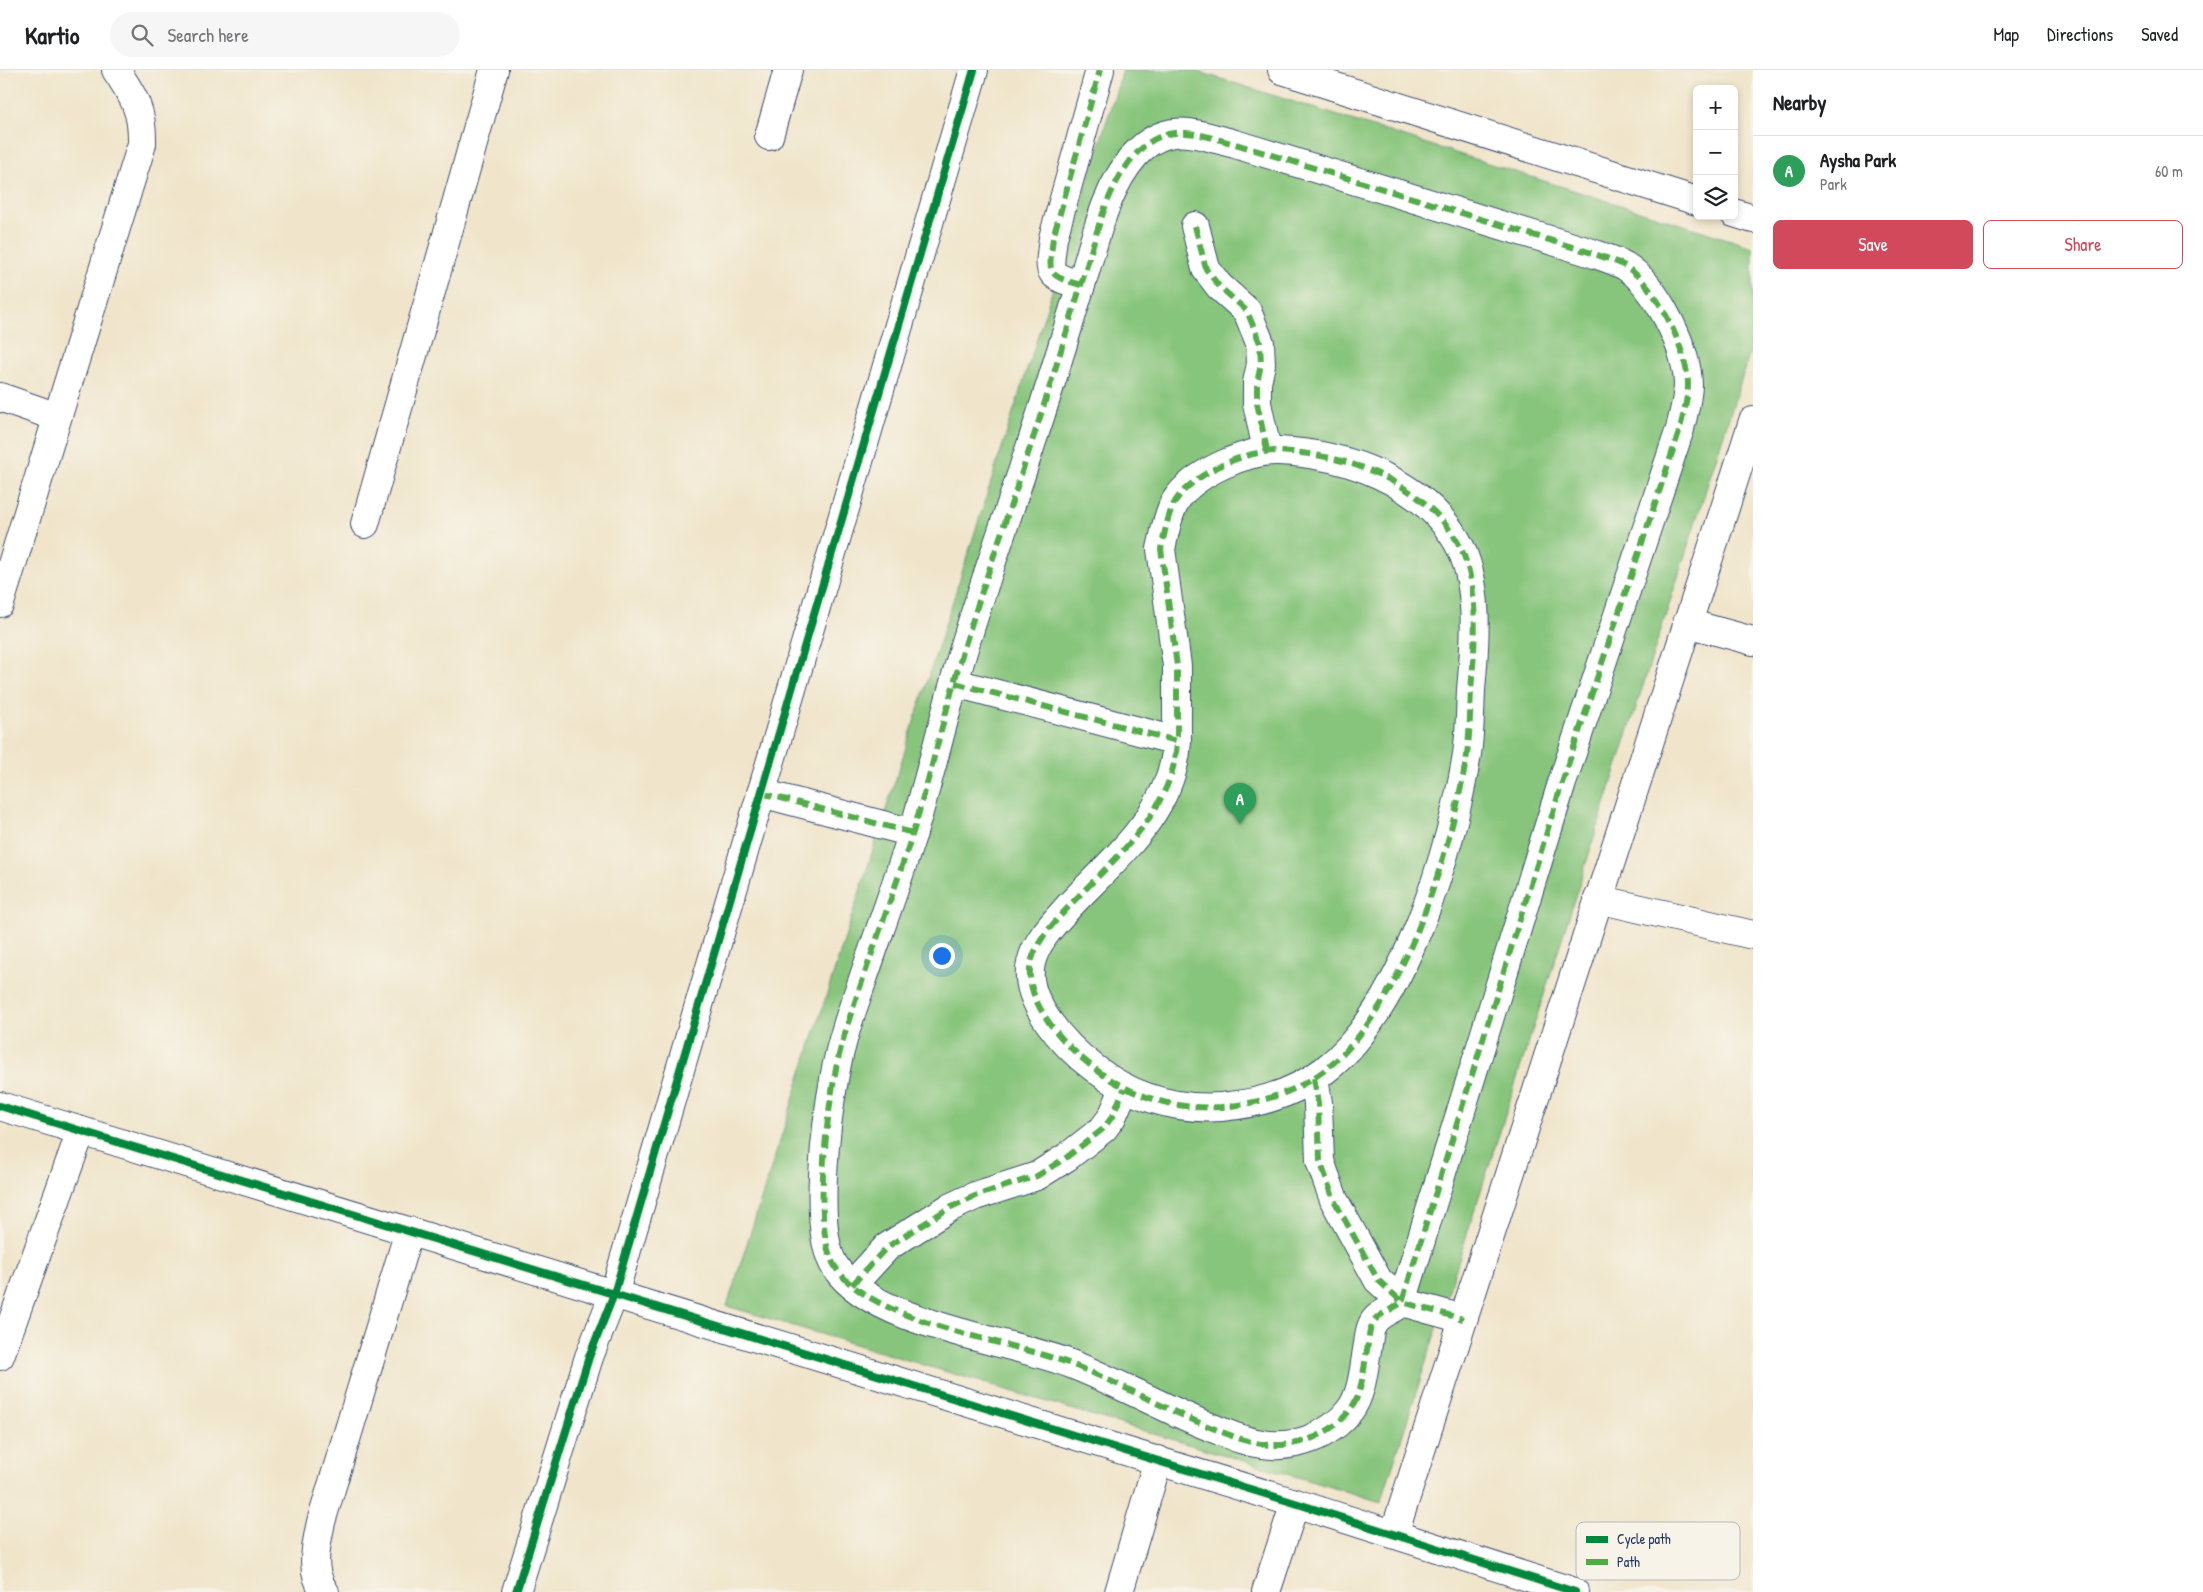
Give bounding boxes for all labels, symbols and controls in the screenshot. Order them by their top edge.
search box [110,12,460,57]
text: Kartio [25,19,80,51]
icon: search [128,21,156,49]
text: Search here [168,22,249,48]
text: Map [1994,22,2019,47]
text: Directions [2047,22,2113,47]
text: Saved [2141,22,2178,47]
map controls [1693,85,1738,220]
button: + [1693,85,1738,130]
text: Nearby [1773,88,1826,117]
button: − [1693,130,1738,175]
text: Aysha Park [1820,147,1896,173]
text: A [1785,160,1793,182]
text: 60 m [2155,160,2183,182]
text: Park [1820,173,1847,195]
button: layers [1693,175,1738,220]
button: Save [1773,220,1973,269]
button: Share [1983,220,2183,269]
pin: A [1224,783,1256,824]
your location [929,943,955,969]
legend [1576,1522,1740,1580]
text: Cycle path [1617,1529,1671,1549]
text: Path [1617,1552,1640,1571]

